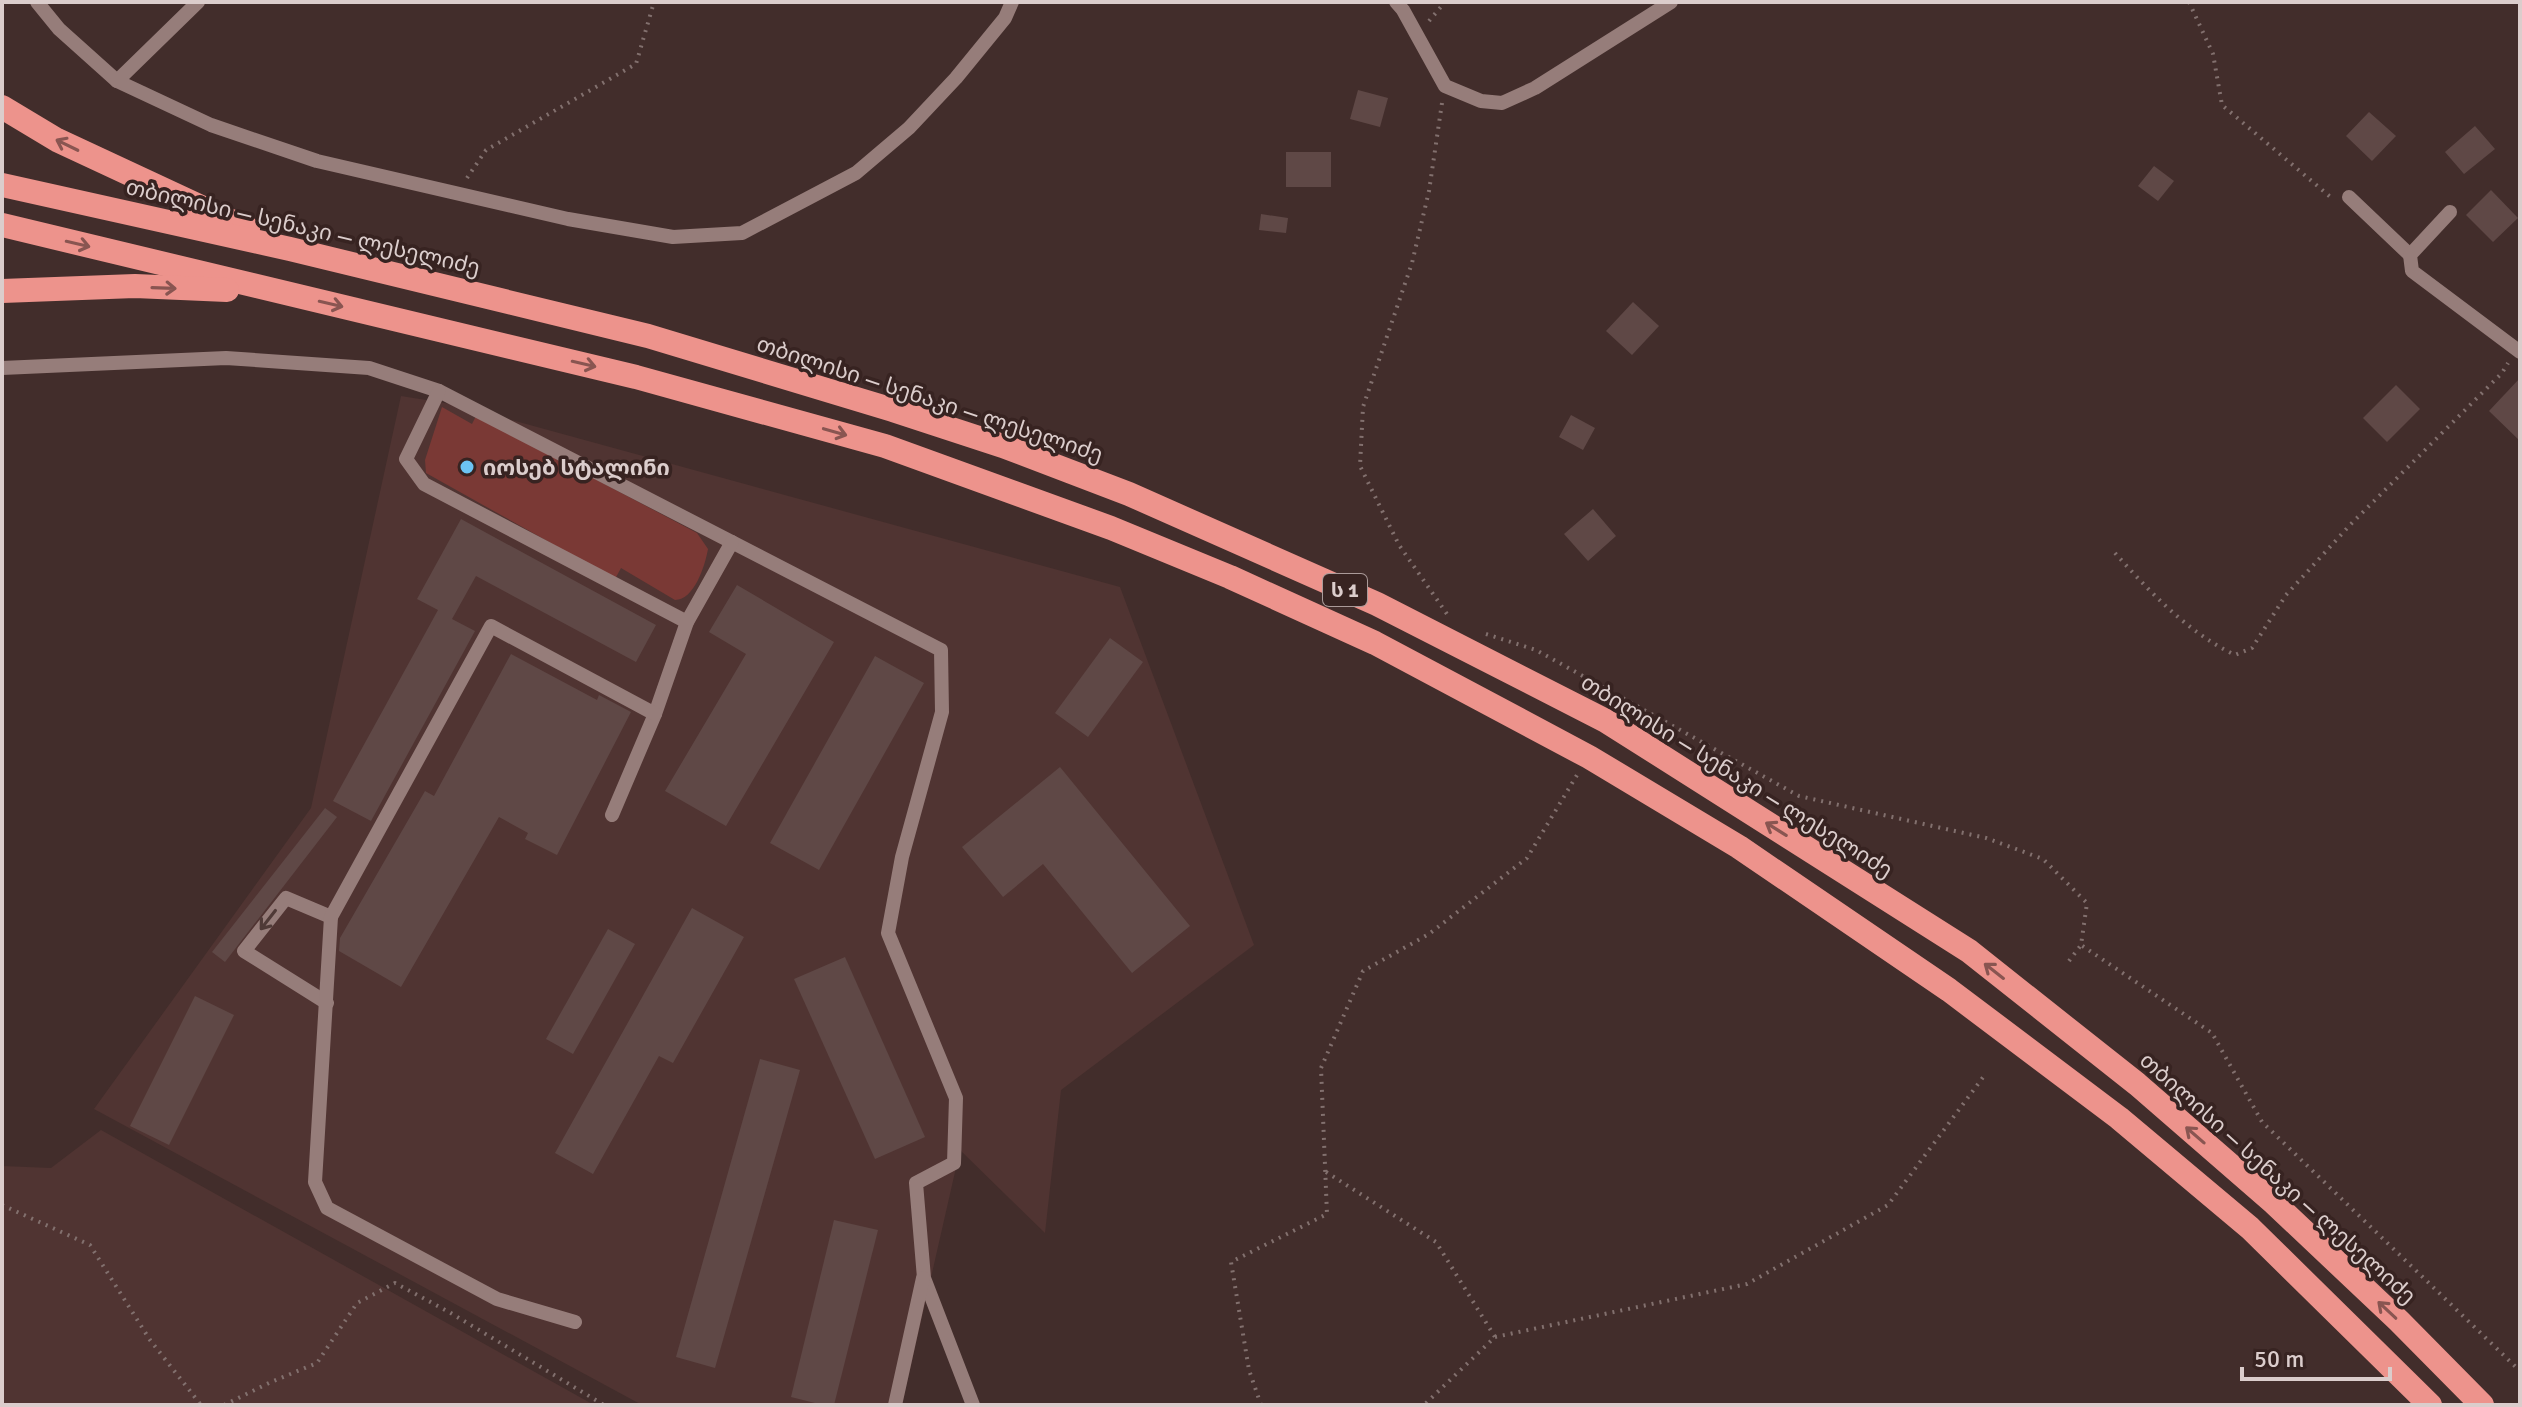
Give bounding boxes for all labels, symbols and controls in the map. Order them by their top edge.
one-way arrow [55,137,79,152]
street label: თბილისი — სენაკი — ლესელიძე [123,173,483,281]
one-way arrow [64,237,90,252]
one-way arrow [150,280,177,295]
one-way arrow [317,297,343,312]
street label: თბილისი — სენაკი — ლესელიძე [753,330,1107,468]
one-way arrow [570,358,596,373]
one-way arrow [821,425,847,440]
place label: იოსებ სტალინი [483,454,670,481]
marker: იოსებ სტალინი [458,458,476,476]
road number: ს 1 [1323,574,1367,606]
street label: თბილისი — სენაკი — ლესელიძე [1576,668,1898,884]
one-way arrow [1765,820,1788,836]
one-way arrow [259,909,277,930]
one-way arrow [1983,962,2004,980]
street label: თბილისი — სენაკი — ლესელიძე [2134,1047,2422,1309]
one-way arrow [2185,1126,2206,1144]
one-way arrow [2377,1300,2397,1319]
scale bar [2242,1331,2390,1381]
text: 50 m [2254,1344,2304,1374]

